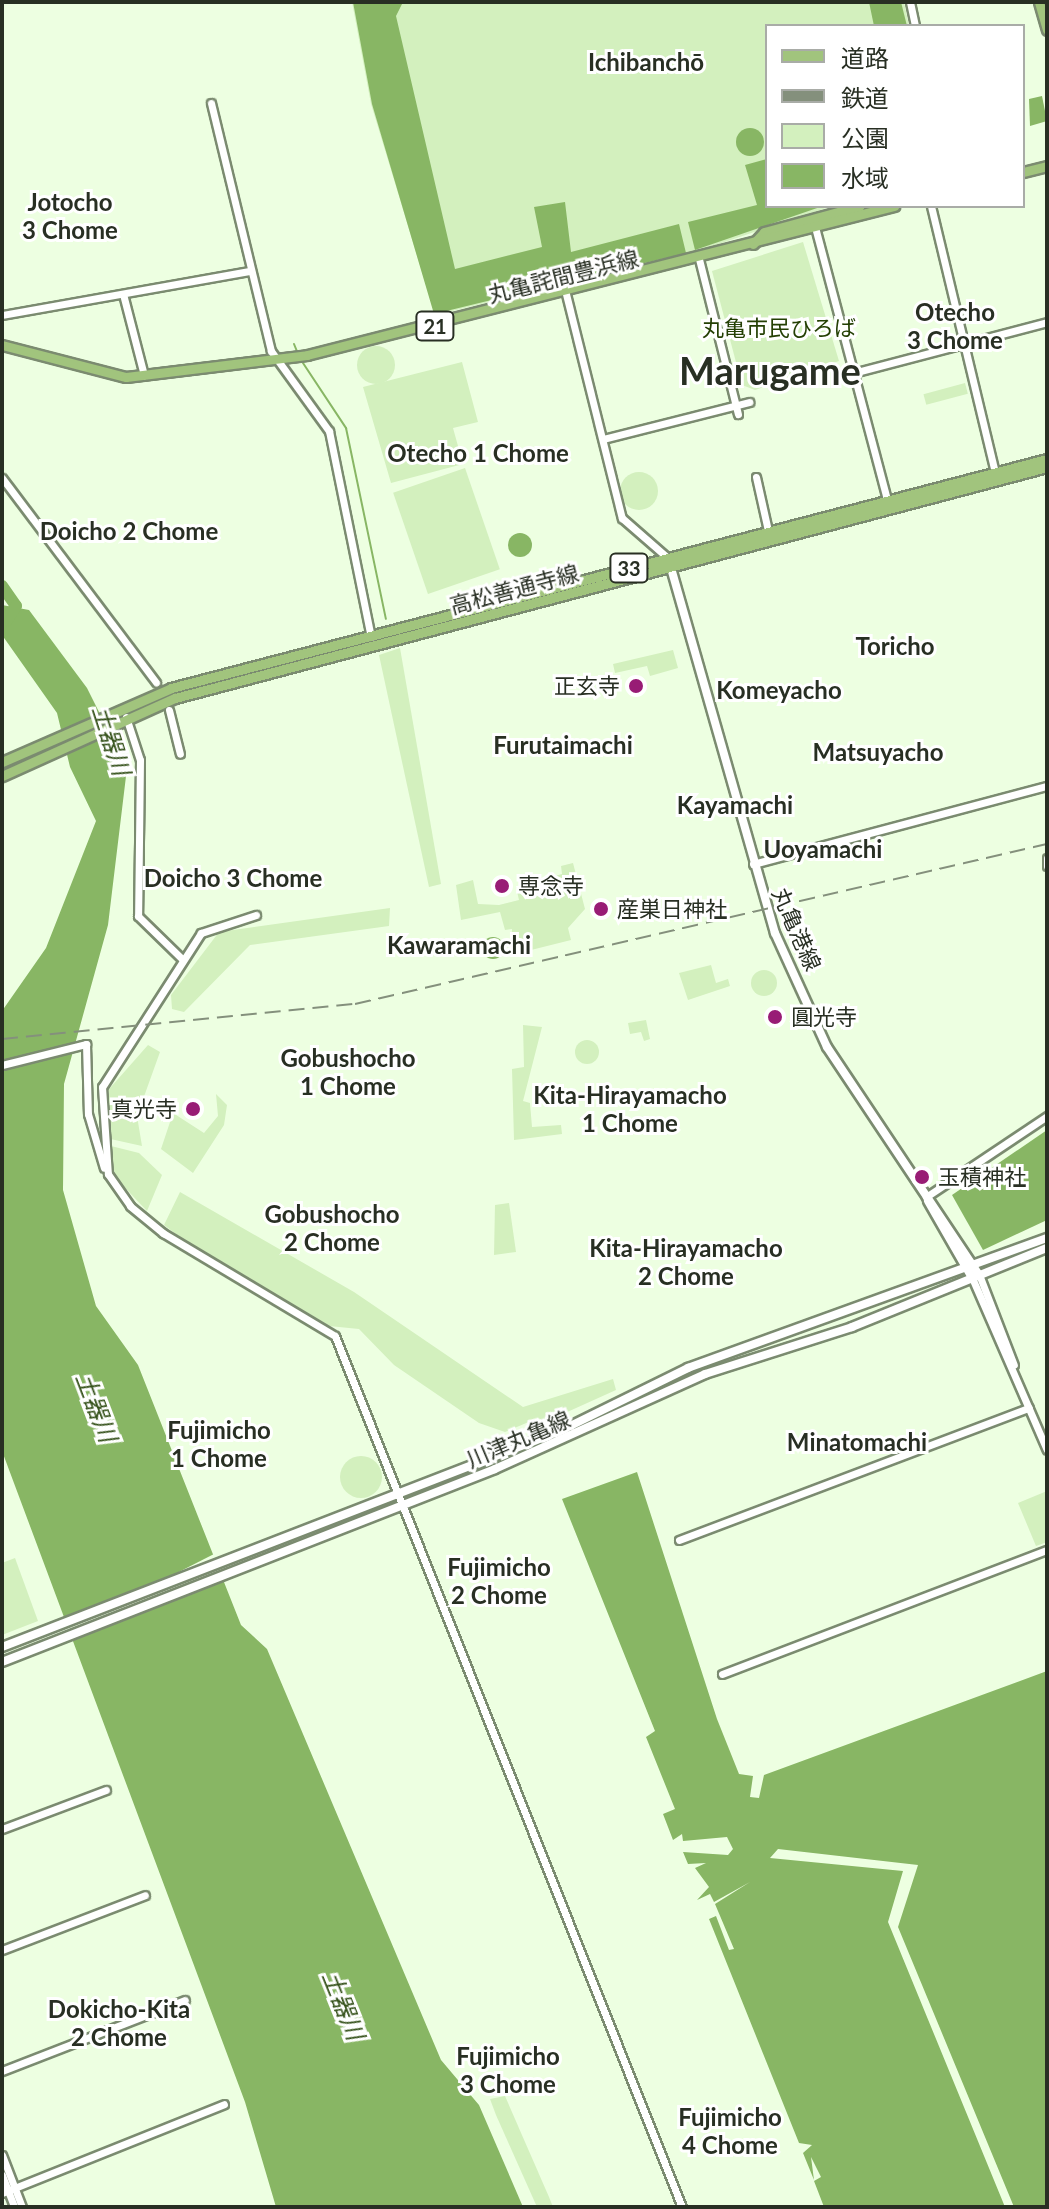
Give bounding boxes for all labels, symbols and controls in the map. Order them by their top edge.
legend [765,24,1025,208]
text: 道路 [841,43,889,72]
district label: Ichibanchō [588,48,704,76]
text: 鉄道 [841,83,889,112]
text: 公園 [841,123,889,152]
text: 水域 [841,163,889,192]
district label: Jotocho 3 Chome [22,188,118,244]
street label: 丸亀詫間豊浜線 [485,245,641,307]
district label: Otecho 3 Chome [907,298,1003,354]
road number: 21 [415,310,455,342]
park label: 丸亀市民ひろば [702,315,856,341]
district label: Marugame [679,348,861,394]
district label: Otecho 1 Chome [387,439,569,467]
district label: Doicho 2 Chome [40,517,218,545]
road number: 33 [609,552,649,584]
street label: 高松善通寺線 [447,559,581,619]
district label: Toricho [855,632,935,660]
place label: 正玄寺 [554,673,620,699]
district label: Komeyacho [716,676,842,704]
marker: 正玄寺 [627,677,645,695]
water label: 土器川 [87,701,137,779]
district label: Furutaimachi [493,731,633,759]
district label: Matsuyacho [813,738,943,766]
district label: Kayamachi [677,791,793,819]
district label: Uoyamachi [764,835,882,863]
district label: Doicho 3 Chome [144,864,322,892]
place label: 専念寺 [518,873,584,899]
marker: 専念寺 [493,877,511,895]
street label: 丸亀港線 [767,883,827,975]
place label: 産巣日神社 [617,896,727,922]
marker: 産巣日神社 [592,900,610,918]
district label: Kawaramachi [387,931,531,959]
place label: 圓光寺 [791,1004,857,1030]
marker: 圓光寺 [766,1008,784,1026]
district label: Gobushocho 1 Chome [281,1044,415,1100]
district label: Kita-Hirayamacho 1 Chome [533,1081,727,1137]
place label: 真光寺 [111,1096,177,1122]
marker: 真光寺 [184,1100,202,1118]
place label: 玉積神社 [938,1164,1026,1190]
marker: 玉積神社 [913,1168,931,1186]
district label: Gobushocho 2 Chome [265,1200,399,1256]
district label: Kita-Hirayamacho 2 Chome [589,1234,783,1290]
water label: 土器川 [71,1368,123,1446]
street label: 川津丸亀線 [462,1405,574,1473]
district label: Fujimicho 1 Chome [167,1416,271,1472]
district label: Minatomachi [787,1428,927,1456]
district label: Fujimicho 2 Chome [447,1553,551,1609]
water label: 土器川 [317,1966,371,2044]
district label: Dokicho-Kita 2 Chome [48,1995,190,2051]
district label: Fujimicho 3 Chome [456,2042,560,2098]
district label: Fujimicho 4 Chome [678,2103,782,2159]

